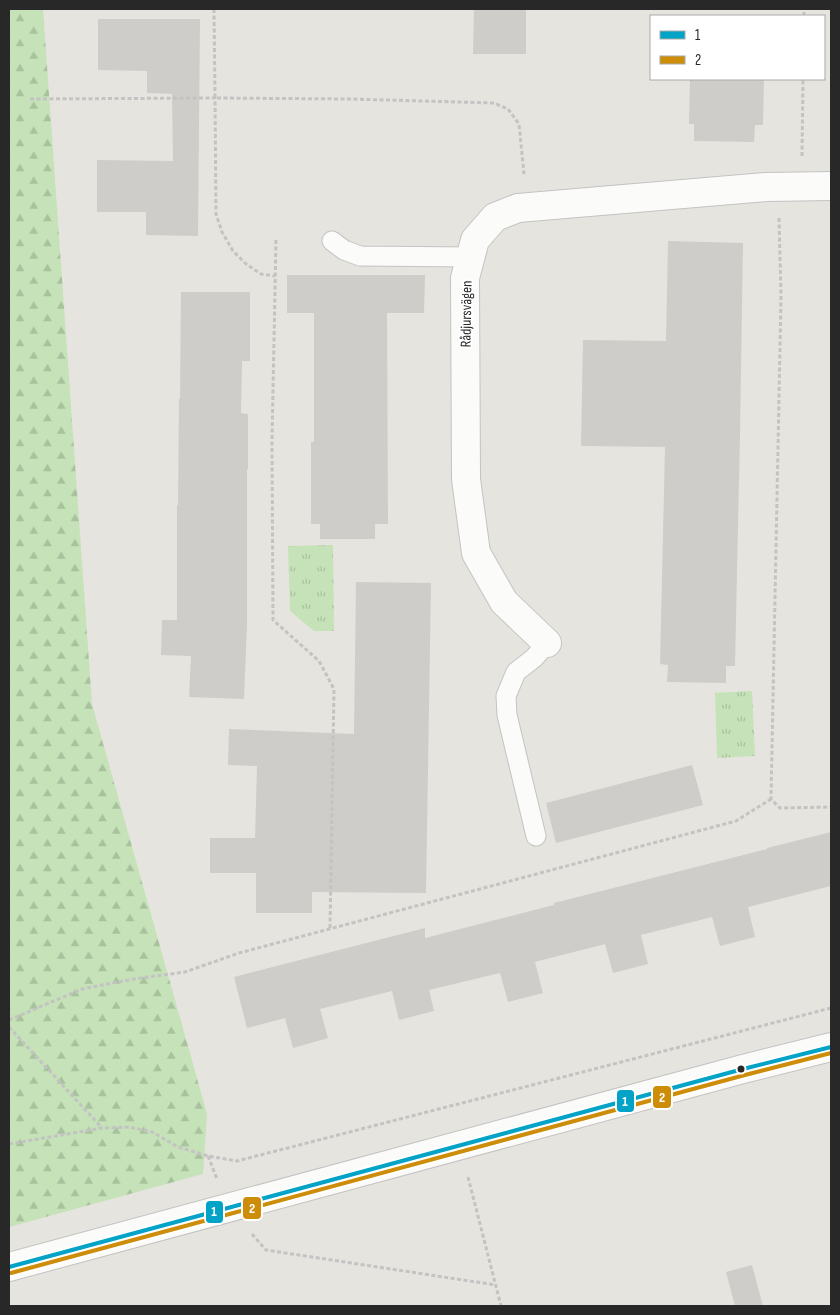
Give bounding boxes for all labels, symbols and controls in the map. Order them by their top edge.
legend [650,15,825,80]
text: 1 [695,26,701,45]
text: 2 [695,51,701,70]
street label: Rådjursvägen [456,280,477,348]
unlabelled marker [736,1064,746,1074]
line badge: 2 [652,1085,672,1109]
line badge: 1 [616,1089,635,1113]
text: 2 [659,1089,665,1106]
text: 1 [622,1093,628,1110]
line badge: 2 [242,1196,262,1220]
line badge: 1 [205,1200,224,1224]
text: 2 [249,1200,255,1217]
text: 1 [211,1203,217,1220]

